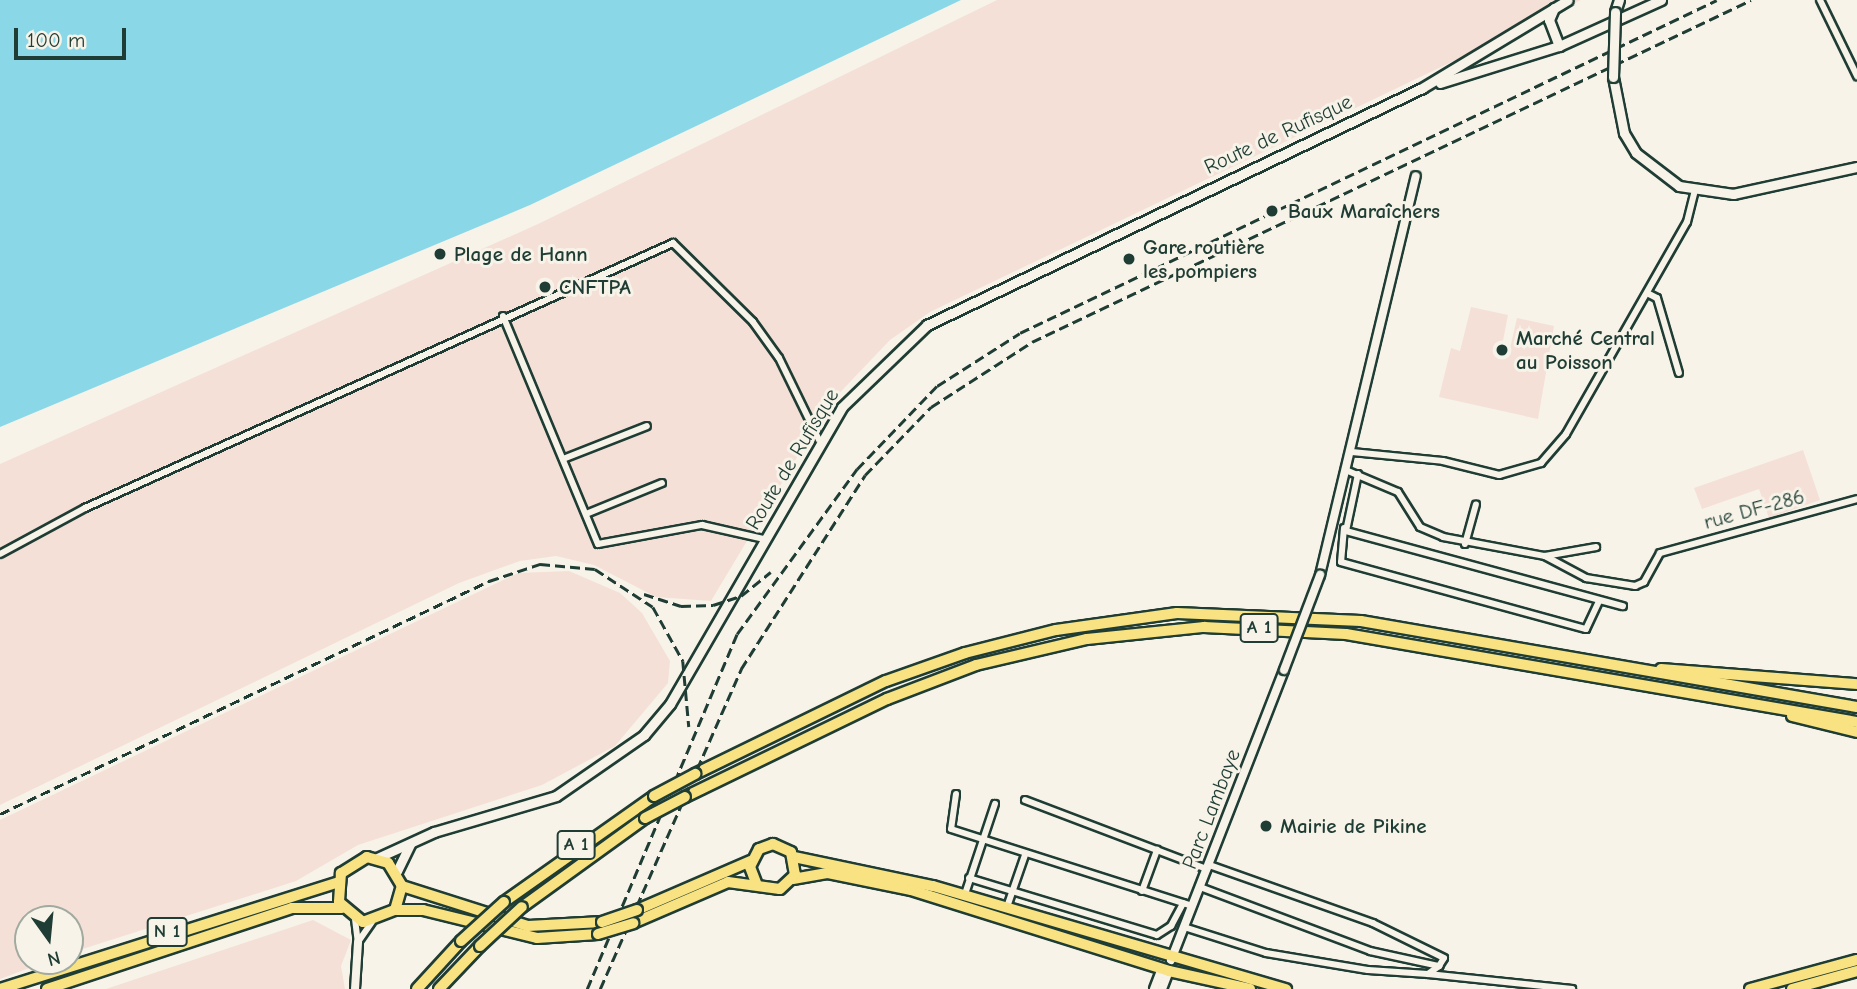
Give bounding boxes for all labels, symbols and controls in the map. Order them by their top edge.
scale bar [18,14,130,58]
text: 100 m [27,28,85,52]
street label: Route de Rufisque [1200,89,1356,179]
place label: Baux Maraîchers [1288,198,1440,224]
marker: Baux Maraîchers [1262,201,1282,221]
place label: Gare routière les pompiers [1143,234,1264,284]
place label: Plage de Hann [454,241,588,267]
marker: Plage de Hann [432,246,448,262]
marker: Gare routière les pompiers [1121,251,1137,267]
place label: CNFTPA [559,274,631,300]
marker: CNFTPA [537,279,553,295]
place label: Marché Central au Poisson [1516,325,1655,375]
marker: Marché Central au Poisson [1494,342,1510,358]
street label: Route de Rufisque [740,384,844,534]
street label: rue DF-286 [1701,483,1807,535]
road number: A 1 [1238,612,1280,643]
street label: Parc Lambaye [1177,745,1245,873]
place label: Mairie de Pikine [1280,813,1427,839]
marker: Mairie de Pikine [1258,818,1274,834]
road number: A 1 [555,830,597,860]
north arrow [14,905,84,975]
road number: N 1 [146,916,188,948]
text: N [45,946,63,971]

